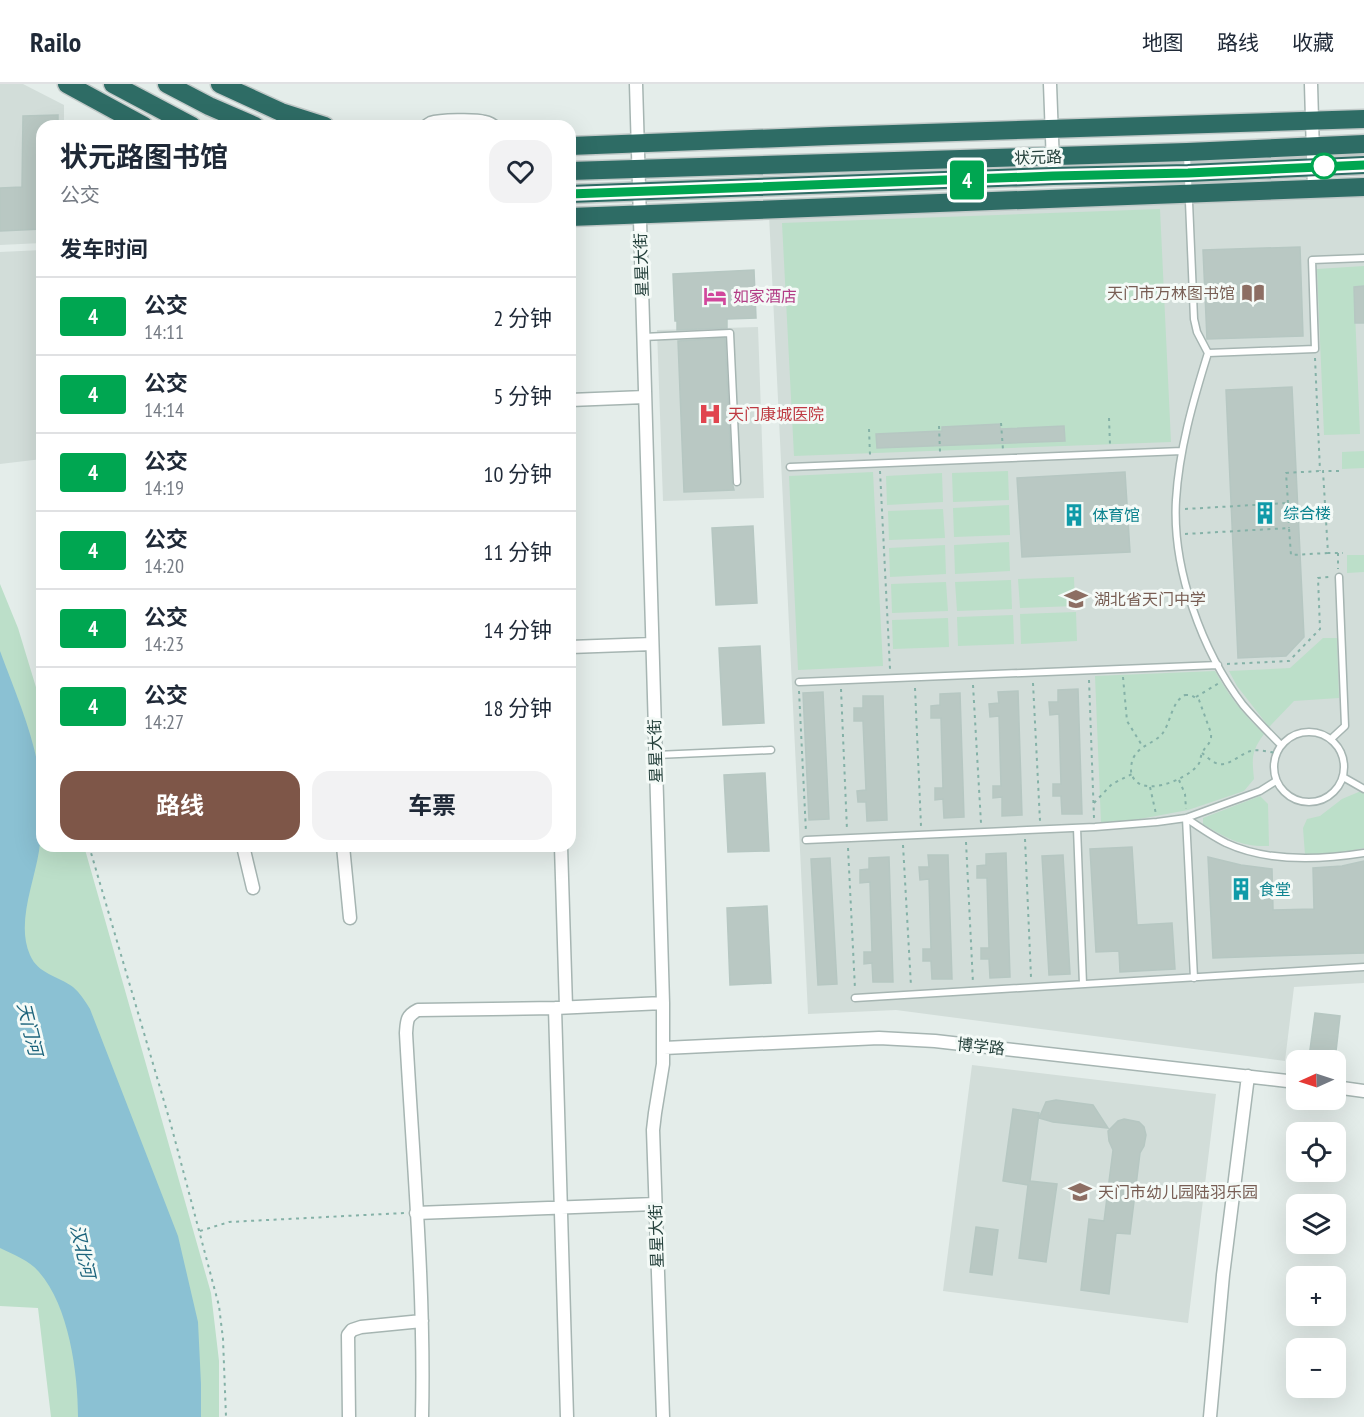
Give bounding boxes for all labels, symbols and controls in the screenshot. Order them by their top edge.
text: Railo [30,23,81,60]
text: 地图 [1142,29,1184,56]
text: 路线 [1217,29,1259,56]
text: 收藏 [1292,29,1334,56]
text: 状元路图书馆 [60,138,228,175]
button: heart [489,140,552,203]
street label: 状元路 [1014,146,1062,168]
unlabelled marker [1311,153,1337,179]
line badge: 4 [948,160,986,200]
text: 4 [962,167,972,194]
text: 公交 [60,182,100,208]
street label: 星星大街 [630,233,652,297]
text: 发车时间 [60,235,148,263]
library icon: 天门市万林图书馆 [1240,280,1266,306]
hotel icon: 如家酒店 [702,283,728,309]
place label: 天门市万林图书馆 [1107,283,1235,303]
place label: 如家酒店 [733,286,797,306]
text: 公交 [144,291,188,319]
text: 4 [88,303,98,330]
text: 2 分钟 [493,304,552,332]
text: 14:11 [144,319,184,345]
text: 公交 [144,369,188,397]
text: 4 [88,381,98,408]
text: 5 分钟 [493,382,552,410]
text: 14:14 [144,397,184,423]
hospital icon: 天门康城医院 [697,401,723,427]
place label: 天门康城医院 [728,404,824,424]
text: 公交 [144,447,188,475]
text: 4 [88,459,98,486]
text: 10 分钟 [484,460,552,488]
text: 14:19 [144,475,184,501]
building icon: 综合楼 [1252,500,1278,526]
building icon: 体育馆 [1061,502,1087,528]
place label: 综合楼 [1283,503,1331,523]
place label: 体育馆 [1092,505,1140,525]
text: 公交 [144,525,188,553]
text: 4 [88,537,98,564]
text: 11 分钟 [484,538,552,566]
text: 14:20 [144,553,184,579]
school or university icon: 湖北省天门中学 [1063,586,1089,612]
place label: 湖北省天门中学 [1094,589,1206,609]
text: 公交 [144,603,188,631]
text: 4 [88,615,98,642]
text: 14 分钟 [484,616,552,644]
text: 14:23 [144,631,184,657]
text: 公交 [144,681,188,709]
text: 4 [88,693,98,720]
text: 18 分钟 [484,694,552,722]
text: 14:27 [144,709,184,735]
street label: 星星大街 [644,719,666,783]
button: 路线 [60,771,300,840]
button: 车票 [312,771,552,840]
building icon: 食堂 [1228,876,1254,902]
place label: 食堂 [1259,879,1291,899]
water label: 天门河 [12,1000,48,1061]
street label: 博学路 [956,1034,1006,1058]
north arrow [1286,1050,1346,1110]
map controls [1286,1050,1346,1398]
button: locate [1286,1122,1346,1182]
school or university icon: 天门市幼儿园陆羽乐园 [1067,1179,1093,1205]
place label: 天门市幼儿园陆羽乐园 [1098,1182,1258,1202]
button: layers [1286,1194,1346,1254]
street label: 星星大街 [645,1204,667,1268]
water label: 汉北河 [66,1222,101,1283]
button: + [1286,1266,1346,1326]
button: − [1286,1338,1346,1398]

